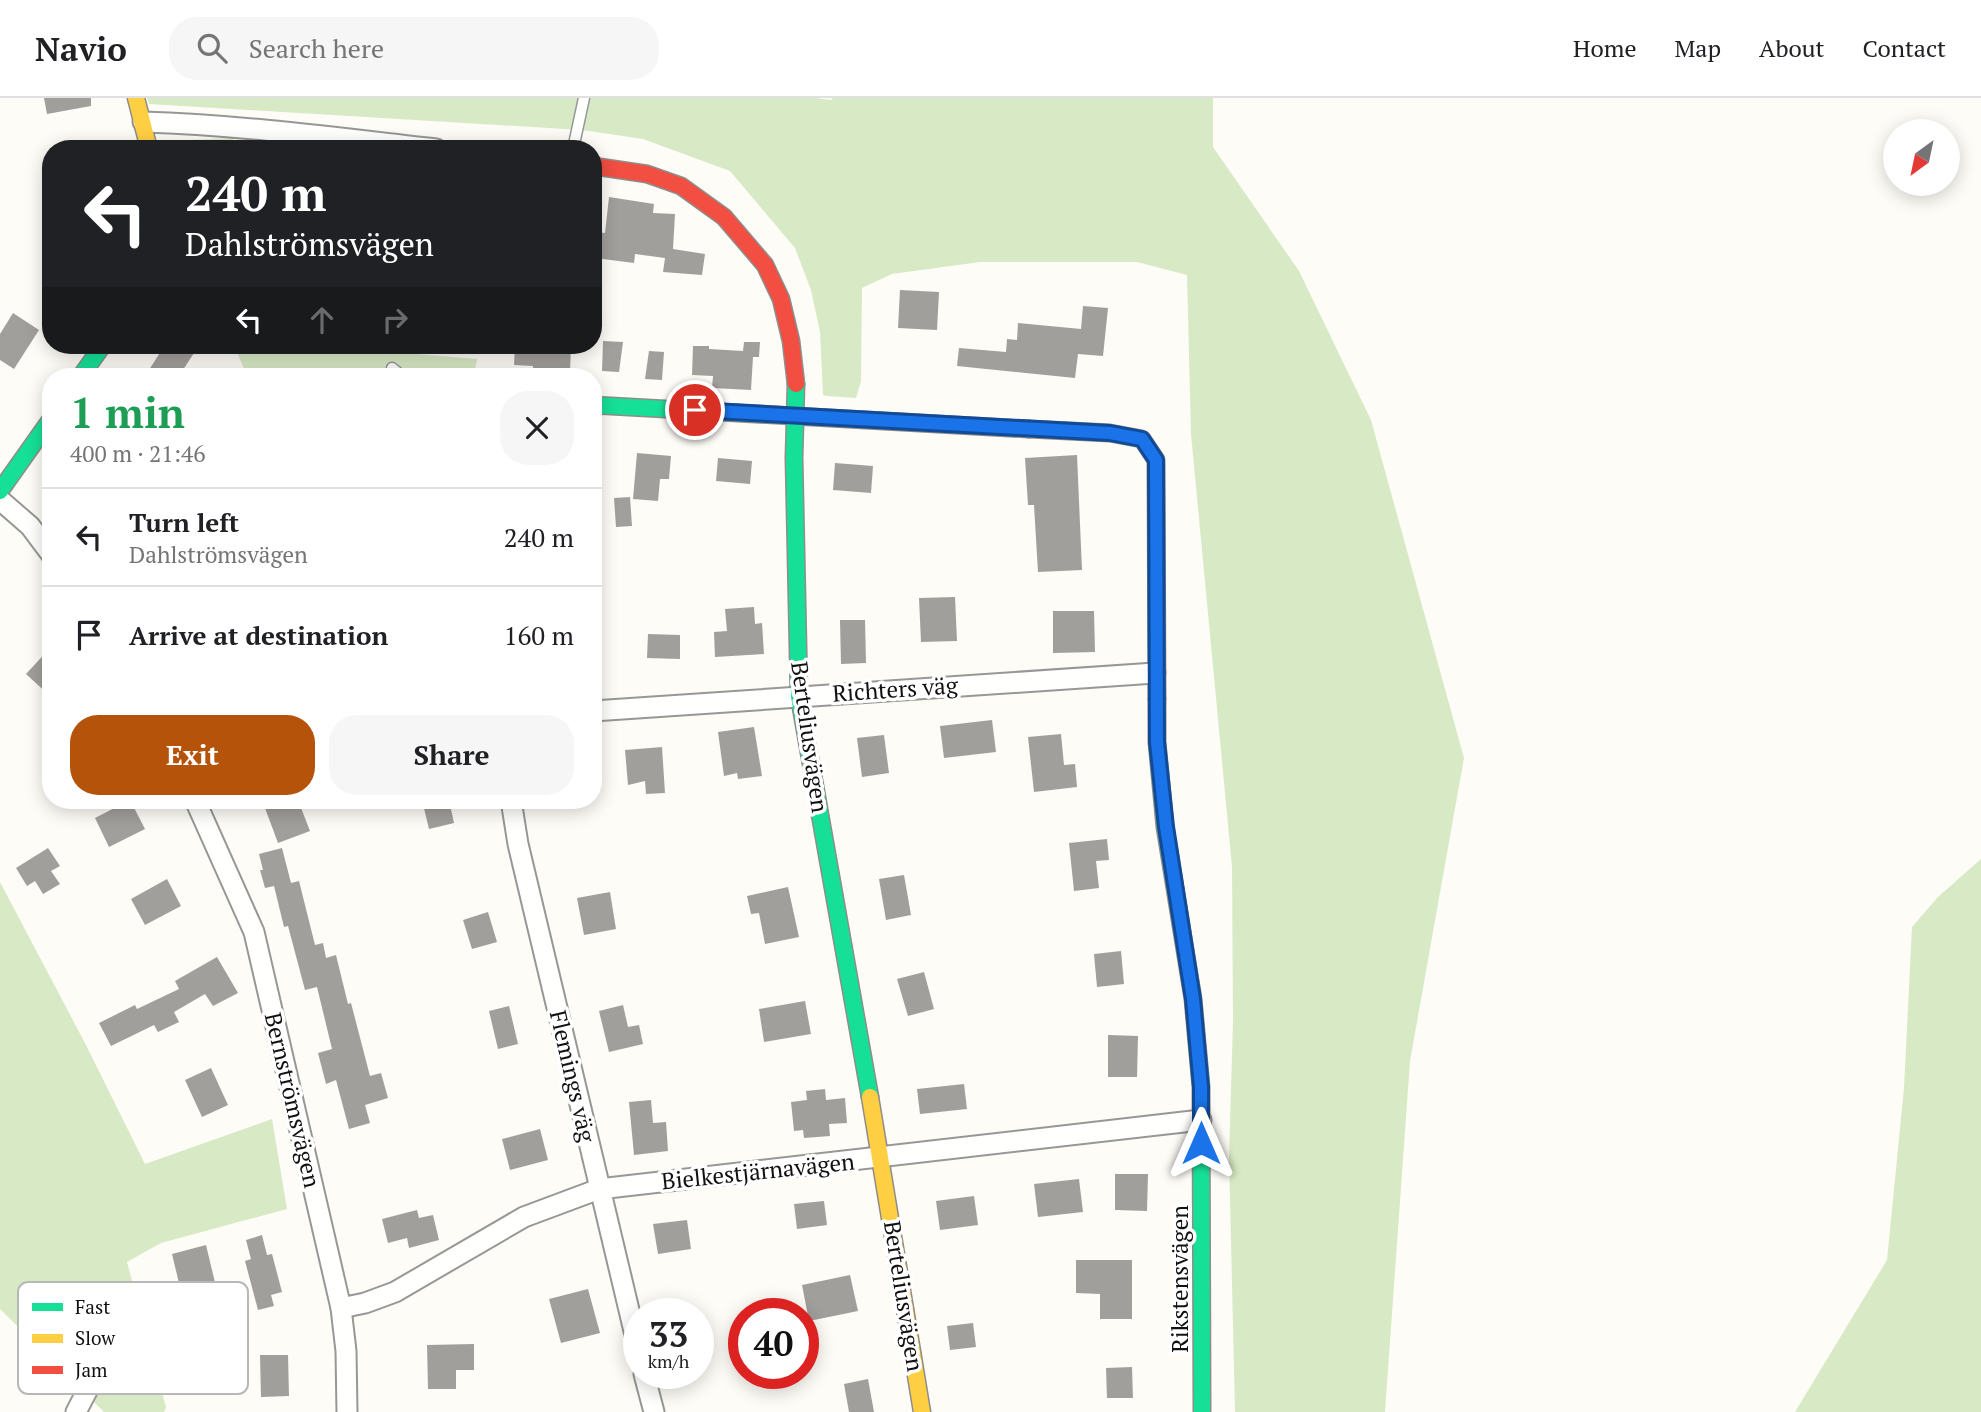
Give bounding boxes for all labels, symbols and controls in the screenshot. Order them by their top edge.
search box [169,17,659,80]
text: Navio [35,27,127,70]
icon: search [193,29,231,67]
text: Search here [249,31,384,65]
text: Home [1573,32,1637,64]
text: Map [1675,32,1721,64]
text: About [1759,32,1825,64]
text: Contact [1863,32,1946,64]
north arrow [1883,119,1960,196]
map controls [1883,119,1960,196]
text: 240 m [185,160,327,225]
icon: left [70,168,161,259]
text: Dahlströmsvägen [185,223,434,265]
icon: left [230,301,268,339]
icon: ahead [303,301,341,339]
icon: right [376,301,414,339]
pin [665,380,725,440]
text: 1 min [70,384,185,440]
button: close [500,391,574,465]
icon: arrive [676,391,714,429]
text: 400 m · 21:46 [70,438,205,469]
text: Turn left [129,505,239,539]
icon: left [70,518,108,556]
text: 240 m [504,520,574,554]
text: Dahlströmsvägen [129,539,308,570]
icon: arrive [70,616,108,654]
text: Arrive at destination [129,618,388,652]
text: 160 m [504,618,574,652]
street label: Berteliusvägen [784,659,836,815]
street label: Richters väg [831,669,960,709]
button: Exit [70,715,315,795]
button: Share [329,715,574,795]
street label: Flemings väg [543,1007,603,1146]
street label: Bernströmsvägen [258,1009,328,1191]
position arrow [1164,1106,1238,1180]
street label: Bielkestjärnavägen [660,1145,857,1197]
street label: Rikstensvägen [1164,1205,1195,1353]
street label: Berteliusvägen [877,1218,931,1374]
legend [18,1282,248,1394]
text: Fast [75,1294,110,1319]
speed limit sign: 40 [728,1298,819,1389]
text: 33 [649,1311,688,1357]
text: Slow [75,1325,116,1350]
text: km/h [648,1349,689,1373]
text: Jam [75,1357,108,1382]

